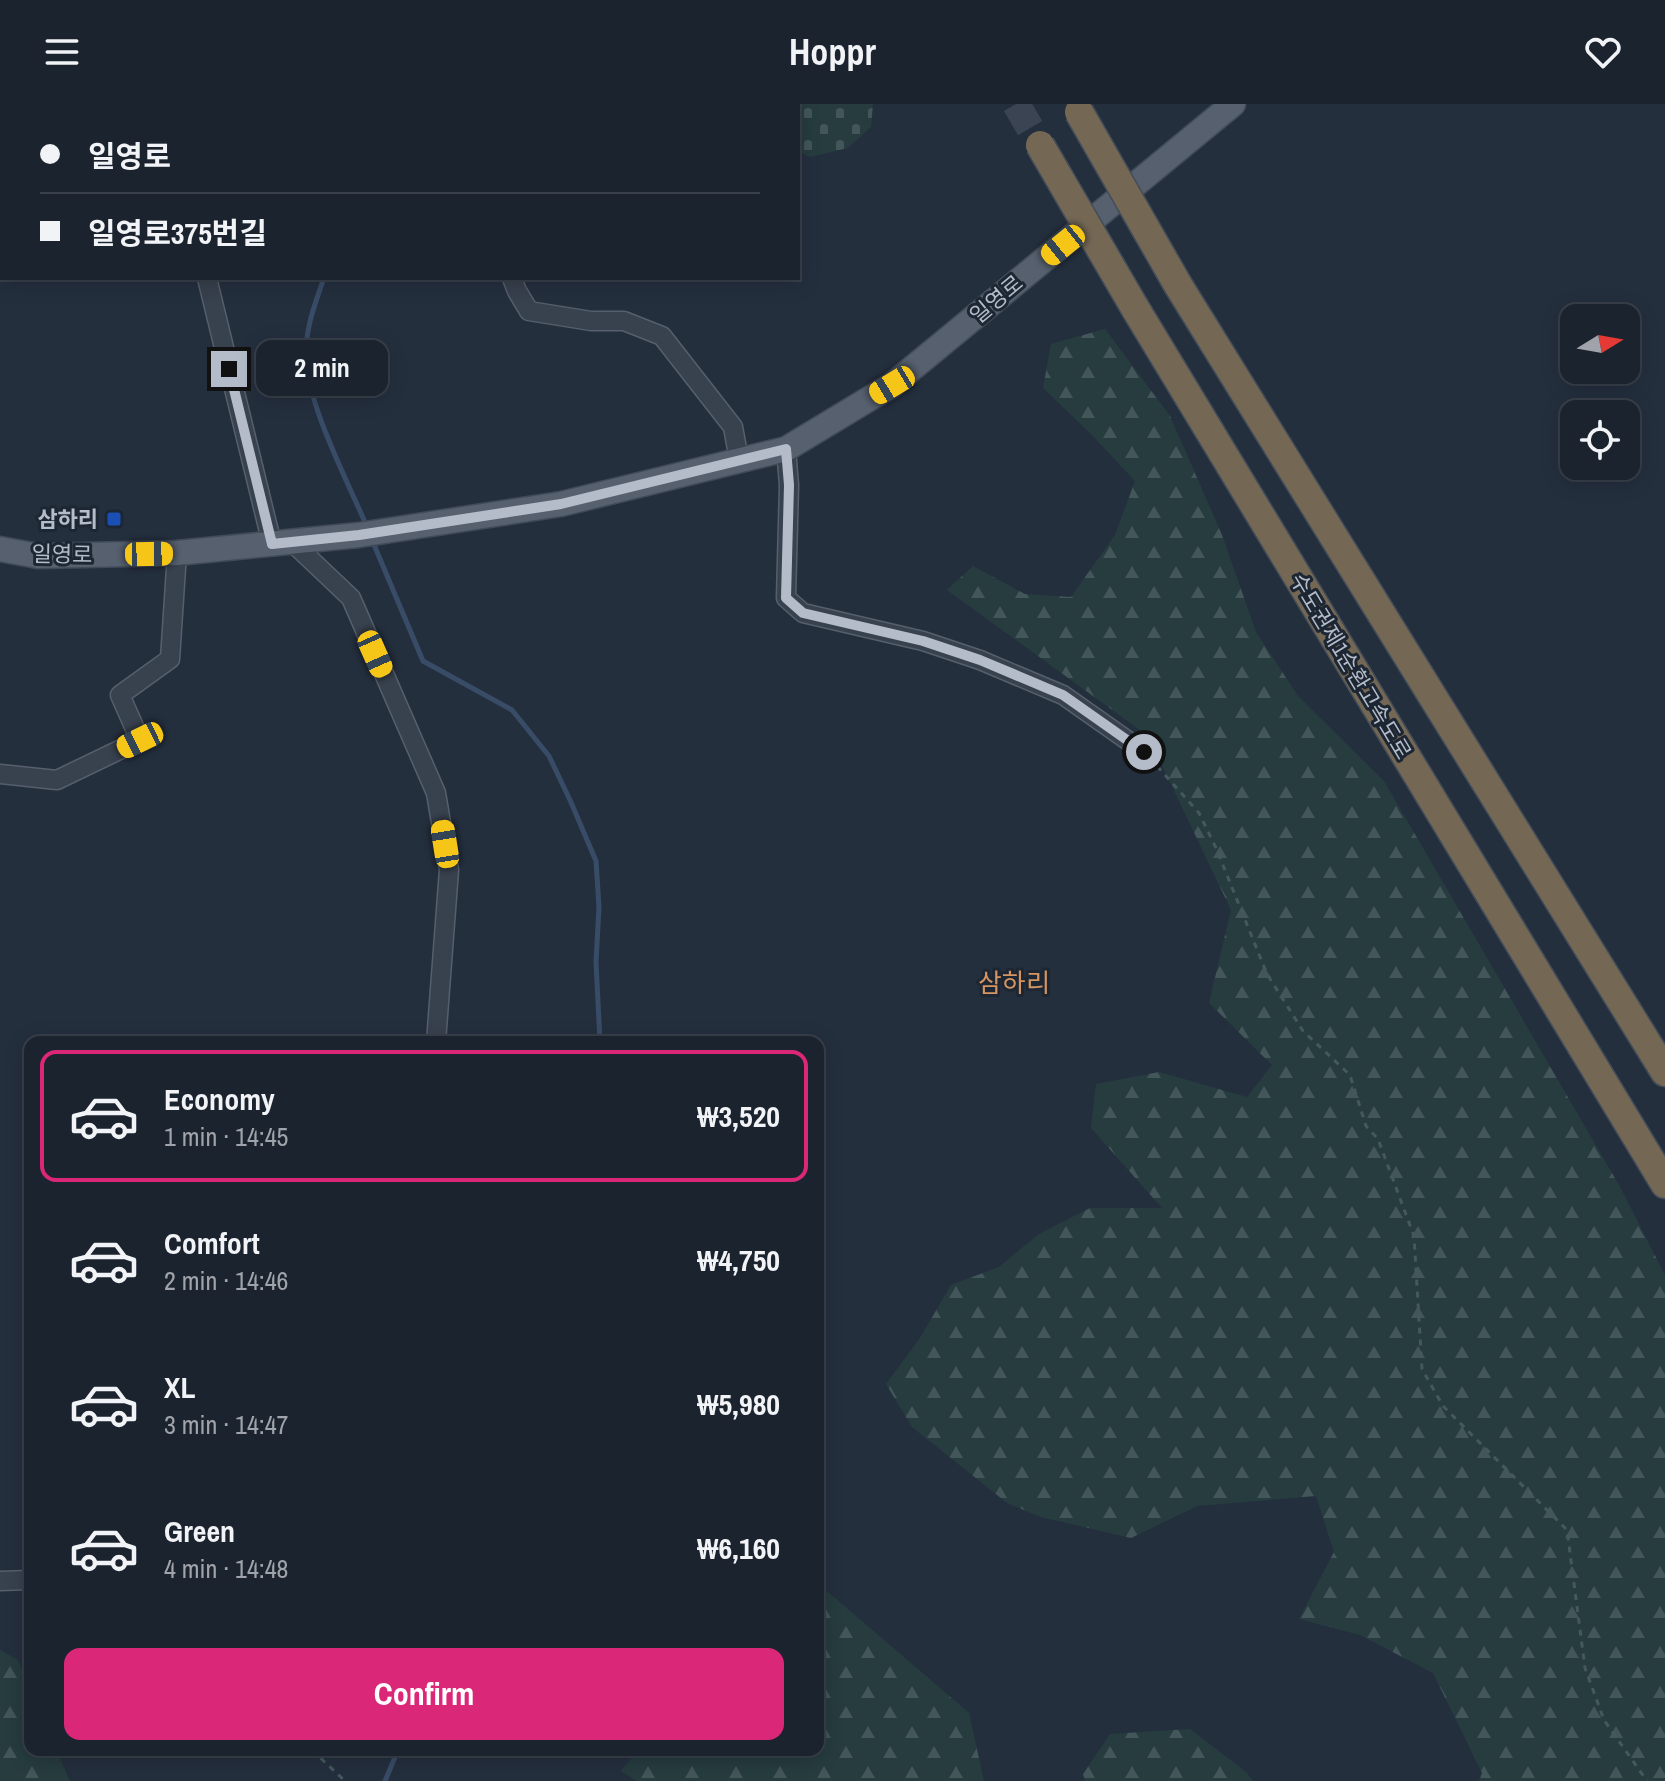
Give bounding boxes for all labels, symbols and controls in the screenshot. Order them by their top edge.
text: Hoppr [789,28,876,76]
icon: menu [40,30,84,74]
icon: heart [1581,30,1625,74]
text: 일영로 [88,136,171,176]
text: 일영로375번길 [88,213,267,253]
car [1037,221,1089,269]
street label: 일영로 [963,268,1029,330]
north arrow [1560,304,1640,384]
map controls [1560,304,1640,480]
callout: 2 min [257,341,389,397]
text: 2 min [294,350,350,385]
route end [211,351,247,387]
car [865,362,919,408]
button: locate [1560,400,1640,480]
place label: 삼하리 [37,504,98,534]
marker: 삼하리 [105,510,123,528]
street label: 일영로 [31,538,93,570]
car [125,542,173,566]
street label: 수도권제1순환고속도로 [1283,567,1419,765]
car [354,627,396,681]
car [113,719,167,761]
route start [1126,734,1162,770]
car [429,818,461,870]
district label: 삼하리 [978,965,1050,1000]
text: Economy [164,1079,275,1119]
icon: car [68,1080,140,1152]
text: ₩3,520 [697,1096,780,1136]
text: 1 min · 14:45 [164,1119,288,1154]
text: Comfort [164,1223,260,1263]
icon: car [68,1224,140,1296]
text: ₩4,750 [697,1240,780,1280]
text: 2 min · 14:46 [164,1263,288,1298]
text: XL [164,1367,195,1407]
icon: car [68,1368,140,1440]
text: ₩5,980 [697,1384,780,1424]
text: 3 min · 14:47 [164,1407,288,1442]
text: Green [164,1511,235,1551]
icon: car [68,1512,140,1584]
text: ₩6,160 [697,1528,780,1568]
text: 4 min · 14:48 [164,1551,288,1586]
button: Confirm [64,1648,784,1740]

